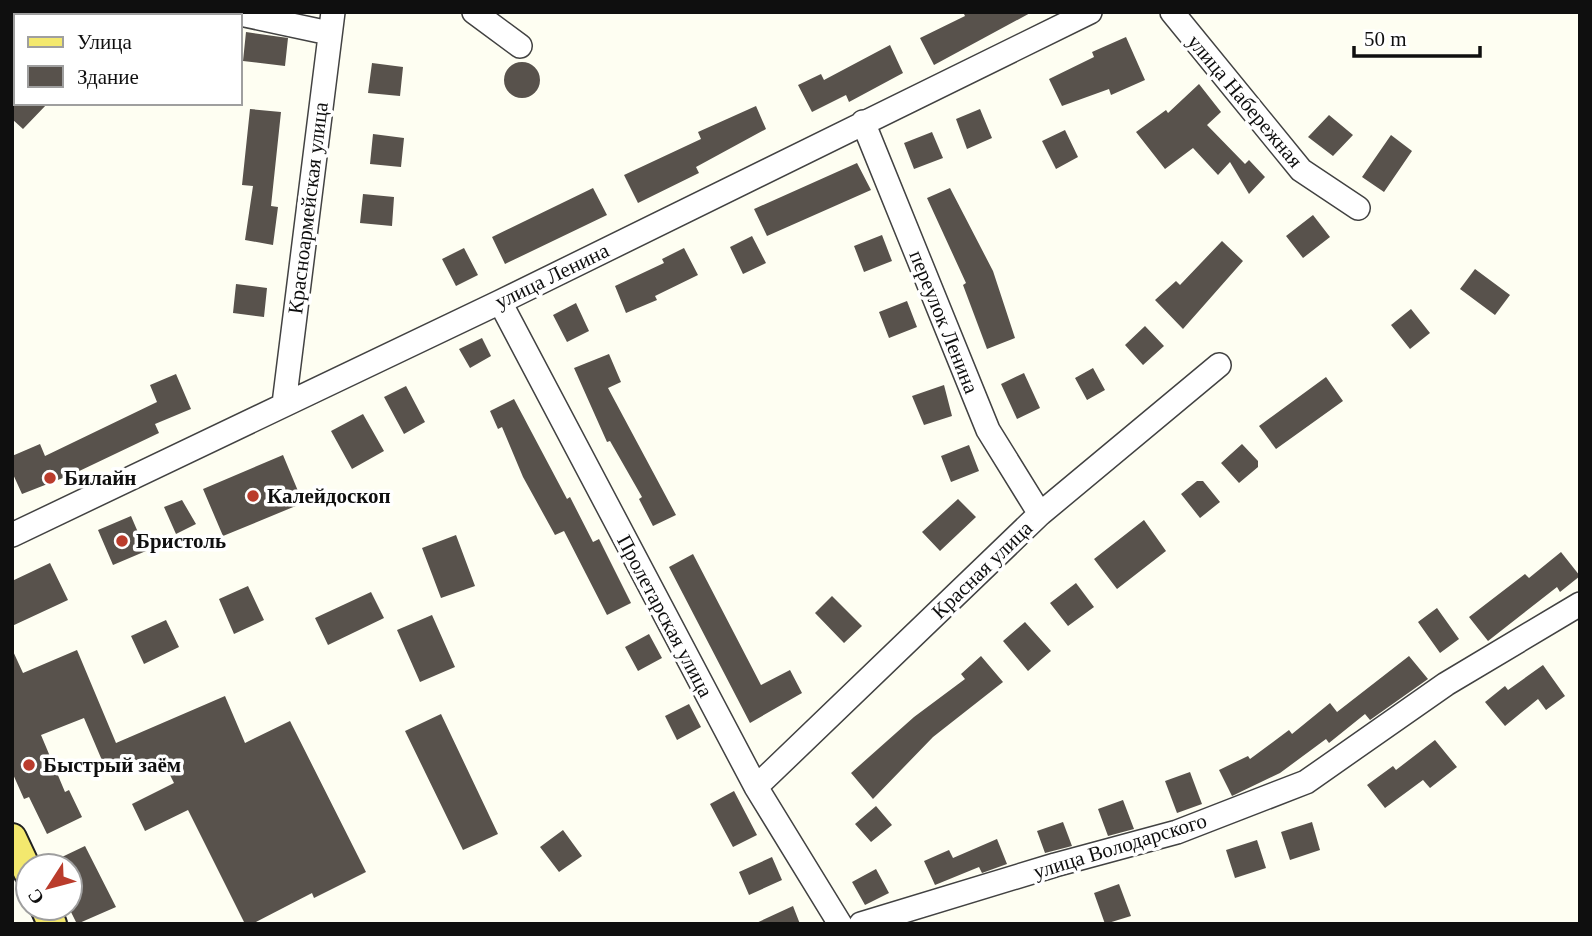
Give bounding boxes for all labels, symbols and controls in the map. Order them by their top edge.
legend [14,14,242,105]
scale bar [1354,14,1480,58]
text: 50 m [1364,27,1407,51]
text: Улица [77,30,132,54]
street label: улица Набережная [1182,30,1308,173]
text: Здание [77,65,139,89]
street label: Красноармейская улица [283,100,333,315]
street label: улица Ленина [491,238,613,314]
street label: переулок Ленина [904,247,984,398]
place label: Билайн [64,466,136,490]
marker: Билайн [42,470,58,486]
place label: Калейдоскоп [267,484,391,508]
marker: Калейдоскоп [245,488,261,504]
street label: Красная улица [927,516,1038,624]
place label: Бристоль [136,529,226,553]
street label: Пролетарская улица [612,531,718,702]
marker: Бристоль [114,533,130,549]
place label: Быстрый заём [43,753,181,777]
marker: Быстрый заём [21,757,37,773]
street label: улица Володарского [1031,808,1209,884]
north arrow [14,852,84,922]
text: С [23,885,48,908]

